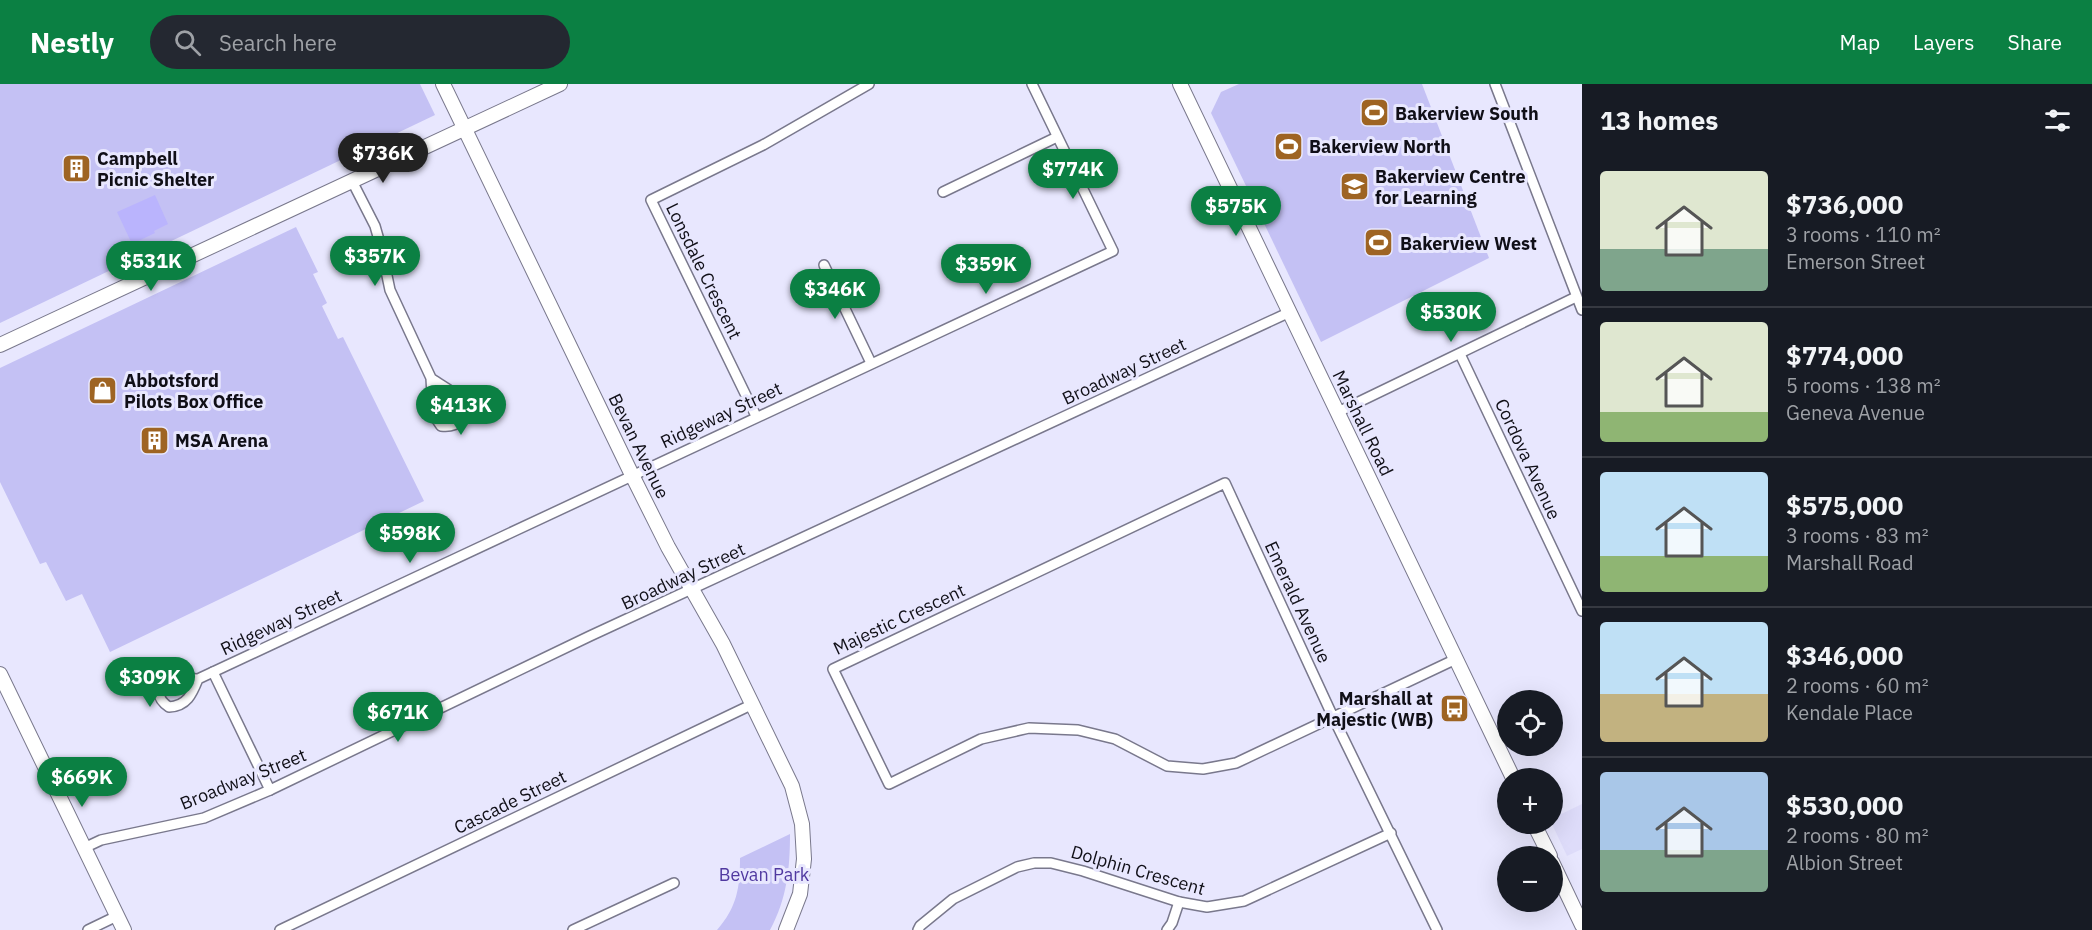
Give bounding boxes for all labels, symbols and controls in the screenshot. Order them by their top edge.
search box [150,15,570,69]
text: Nestly [30,24,114,61]
icon: search [171,26,204,59]
text: Search here [219,28,337,57]
text: Map [1840,28,1880,56]
text: Layers [1913,28,1975,56]
text: Share [2008,28,2062,56]
sports icon: Bakerview South [1358,97,1390,129]
place label: Bakerview South [1395,102,1539,125]
text: 13 homes [1600,103,1718,137]
icon: filters [2041,104,2074,137]
sports icon: Bakerview North [1272,130,1304,162]
pin: $736K [341,133,425,184]
place label: Bakerview North [1309,135,1451,158]
text: $736K [352,139,414,166]
place label: Campbell Picnic Shelter [97,147,214,191]
pin: $774K [1031,149,1115,200]
building icon: Campbell Picnic Shelter [60,152,92,184]
text: $774K [1042,155,1104,182]
place label: Bakerview Centre for Learning [1375,165,1526,209]
school or university icon: Bakerview Centre for Learning [1338,170,1370,202]
pin: $575K [1194,186,1278,237]
text: $736,000 [1786,187,1903,221]
text: $575K [1205,192,1267,219]
icon: home [1648,195,1720,267]
street label: Lonsdale Crescent [661,199,747,343]
text: 3 rooms · 110 m² [1786,221,1941,248]
sports icon: Bakerview West [1363,227,1395,259]
place label: Bakerview West [1400,232,1537,255]
pin: $357K [333,236,417,287]
pin: $531K [109,241,193,292]
text: $357K [344,242,406,269]
pin: $359K [944,244,1028,295]
text: $531K [120,247,182,274]
text: Emerson Street [1786,248,1925,275]
text: $359K [955,250,1017,277]
pin: $346K [793,269,877,320]
text: $346K [804,275,866,302]
pin: $530K [1409,292,1493,343]
text: $530K [1420,298,1482,325]
street label: Broadway Street [1058,332,1190,410]
text: $774,000 [1786,338,1903,372]
icon: home [1648,346,1720,418]
street label: Marshall Road [1328,366,1398,480]
place label: Abbotsford Pilots Box Office [124,369,263,413]
text: 5 rooms · 138 m² [1786,372,1941,399]
shop icon: Abbotsford Pilots Box Office [87,374,119,406]
street label: Ridgeway Street [657,377,785,453]
pin: $413K [419,385,503,436]
street label: Bevan Avenue [604,390,674,503]
text: $413K [430,391,492,418]
street label: Cordova Avenue [1490,395,1566,523]
text: Geneva Avenue [1786,399,1925,426]
building icon: MSA Arena [138,424,170,456]
place label: MSA Arena [175,429,268,452]
text: $575,000 [1786,488,1903,522]
icon: home [1648,496,1720,568]
pin: $598K [368,513,452,564]
text: $598K [379,519,441,546]
text: 3 rooms · 83 m² [1786,522,1929,549]
street label: Broadway Street [617,537,749,615]
street label: Emerald Avenue [1260,537,1336,667]
text: Marshall Road [1786,549,1914,576]
street label: Majestic Crescent [829,578,969,660]
street label: Ridgeway Street [217,584,345,660]
text: $346,000 [1786,638,1903,672]
icon: home [1648,646,1720,718]
pin: $309K [108,657,192,708]
text: $309K [119,663,181,690]
text: 2 rooms · 60 m² [1786,672,1929,699]
place label: Marshall at Majestic (WB) [1316,687,1433,731]
map controls [1497,690,1563,912]
button: locate [1497,690,1563,756]
pin: $671K [356,692,440,743]
bus stop icon: Marshall at Majestic (WB) [1438,692,1470,724]
text: $671K [367,698,429,725]
text: Kendale Place [1786,699,1913,726]
street label: Broadway Street [176,743,310,815]
pin: $669K [40,757,124,808]
text: $669K [51,763,113,790]
street label: Cascade Street [450,765,570,839]
button: + [1497,768,1563,834]
text: $530,000 [1786,788,1903,822]
icon: home [1648,796,1720,868]
text: 2 rooms · 80 m² [1786,822,1929,849]
street label: Dolphin Crescent [1068,840,1208,900]
button: − [1497,846,1563,912]
text: Albion Street [1786,849,1903,876]
park label: Bevan Park [719,863,810,886]

